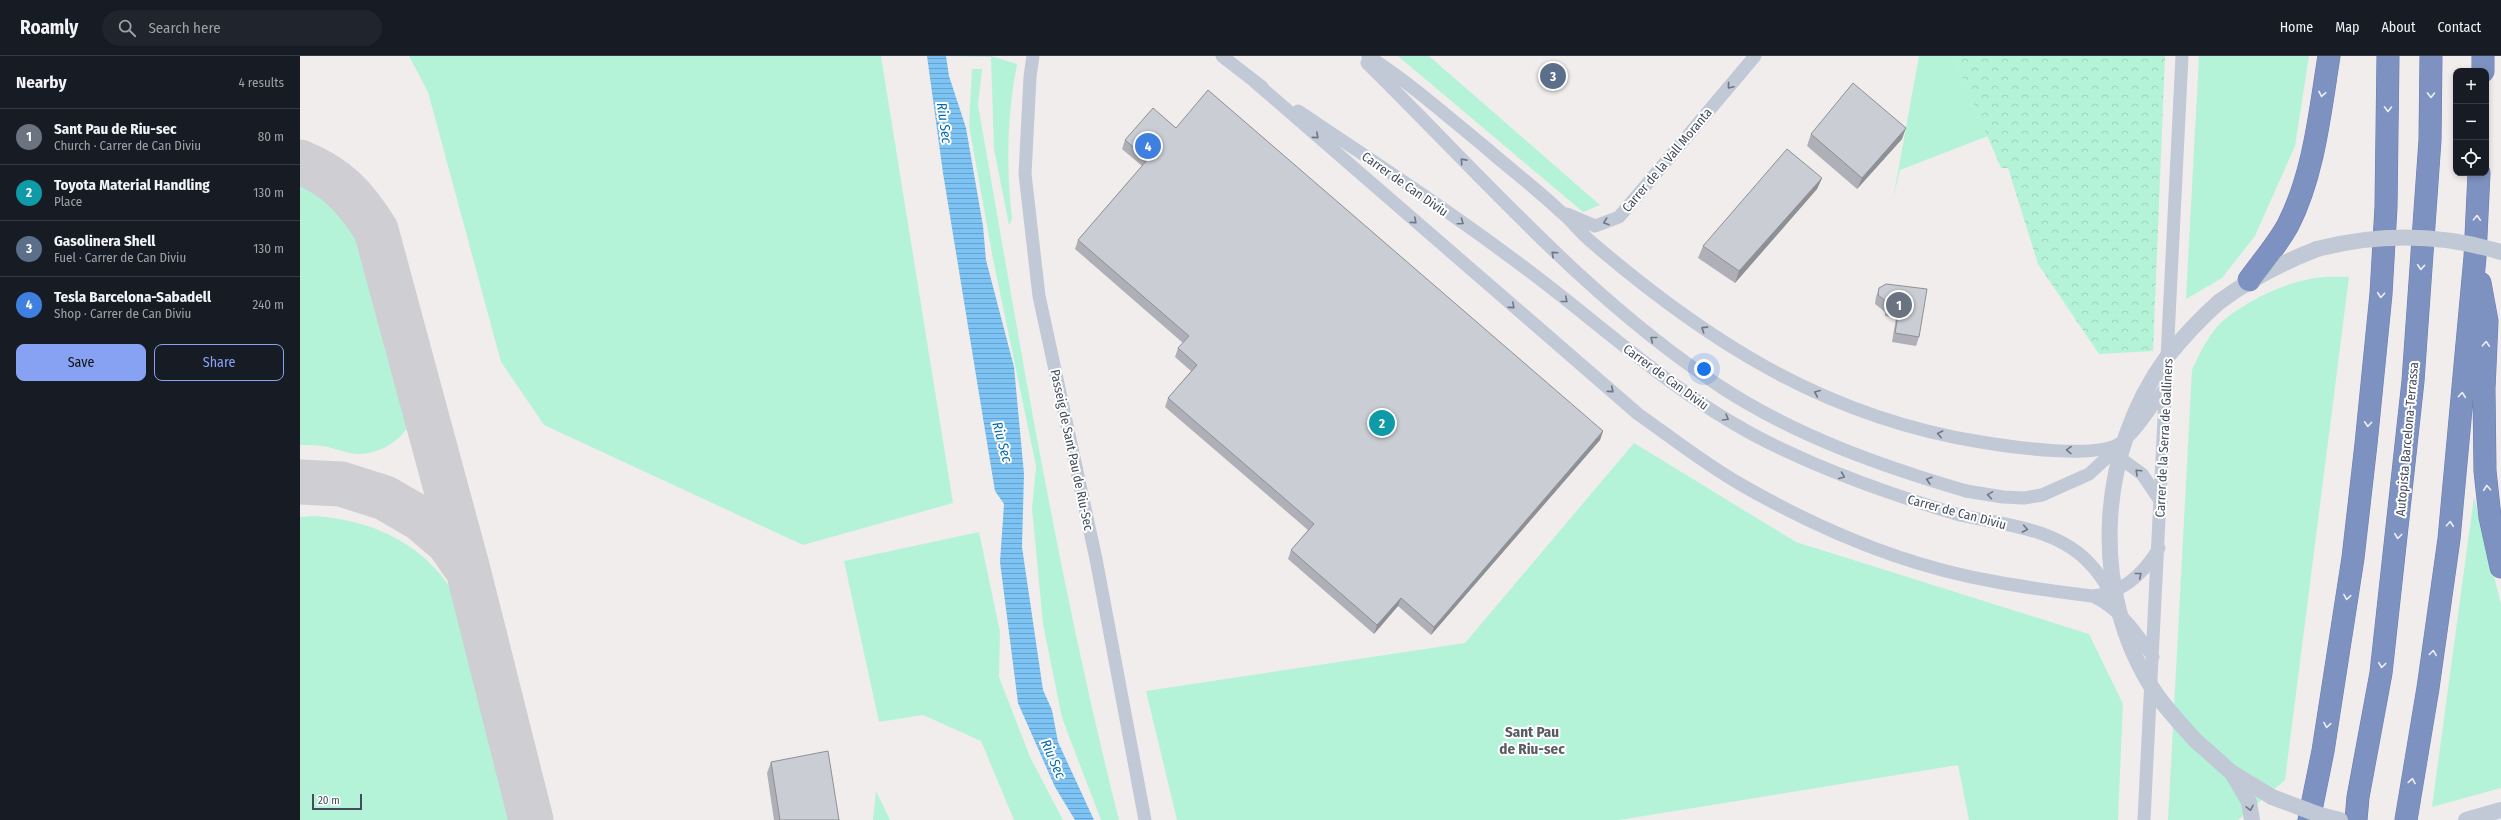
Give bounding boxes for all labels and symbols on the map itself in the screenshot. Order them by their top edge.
pin: 3 [1540,61,1566,91]
one-way arrow [1727,81,1734,88]
one-way arrow [2318,91,2327,98]
one-way arrow [2426,92,2435,98]
water label: Riu Sec [933,102,955,145]
street label: Carrer de la Vall Moranta [1619,105,1715,215]
one-way arrow [2383,106,2392,112]
pin: 4 [1135,131,1161,161]
one-way arrow [1311,131,1319,138]
street label: Carrer de Can Diviu [1359,149,1451,219]
one-way arrow [1460,158,1468,166]
one-way arrow [2472,215,2481,221]
one-way arrow [1409,216,1416,223]
one-way arrow [1456,217,1463,224]
one-way arrow [1602,217,1609,226]
one-way arrow [1552,251,1559,258]
one-way arrow [2417,264,2426,270]
pin: 1 [1886,290,1912,320]
one-way arrow [2376,292,2385,298]
one-way arrow [1560,295,1567,302]
one-way arrow [1508,301,1515,308]
one-way arrow [1701,326,1708,334]
one-way arrow [1650,336,1657,343]
street label: Carrer de Can Diviu [1621,341,1711,413]
one-way arrow [2482,341,2490,347]
street label: Carrer de la Serra de Galliners [2152,358,2176,518]
your location [1694,359,1714,379]
street label: Autopista Barcelona-Terrassa [2393,361,2421,517]
street label: Passeig de Sant Pau de Riu-Sec [1048,368,1097,532]
one-way arrow [1606,386,1614,393]
one-way arrow [1813,390,1821,398]
one-way arrow [2458,392,2467,398]
pin: 2 [1369,408,1395,438]
one-way arrow [1722,414,1729,421]
water label: Riu Sec [988,420,1016,465]
one-way arrow [2363,421,2372,427]
one-way arrow [1937,430,1943,438]
one-way arrow [2066,446,2072,455]
one-way arrow [2136,470,2143,477]
one-way arrow [1839,471,1846,479]
one-way arrow [1926,476,1933,485]
one-way arrow [2483,485,2492,491]
one-way arrow [1987,491,1993,500]
street label: Carrer de Can Diviu [1906,492,2008,532]
one-way arrow [2445,521,2454,527]
one-way arrow [2022,525,2028,533]
one-way arrow [2393,533,2402,539]
one-way arrow [2135,572,2142,579]
one-way arrow [2343,594,2352,600]
one-way arrow [2428,650,2437,656]
one-way arrow [2378,662,2387,668]
one-way arrow [2323,722,2332,728]
district label: Sant Pau de Riu-sec [1499,723,1565,758]
water label: Riu Sec [1037,737,1070,782]
one-way arrow [2407,778,2416,785]
scale bar [312,792,362,811]
one-way arrow [2245,804,2253,811]

